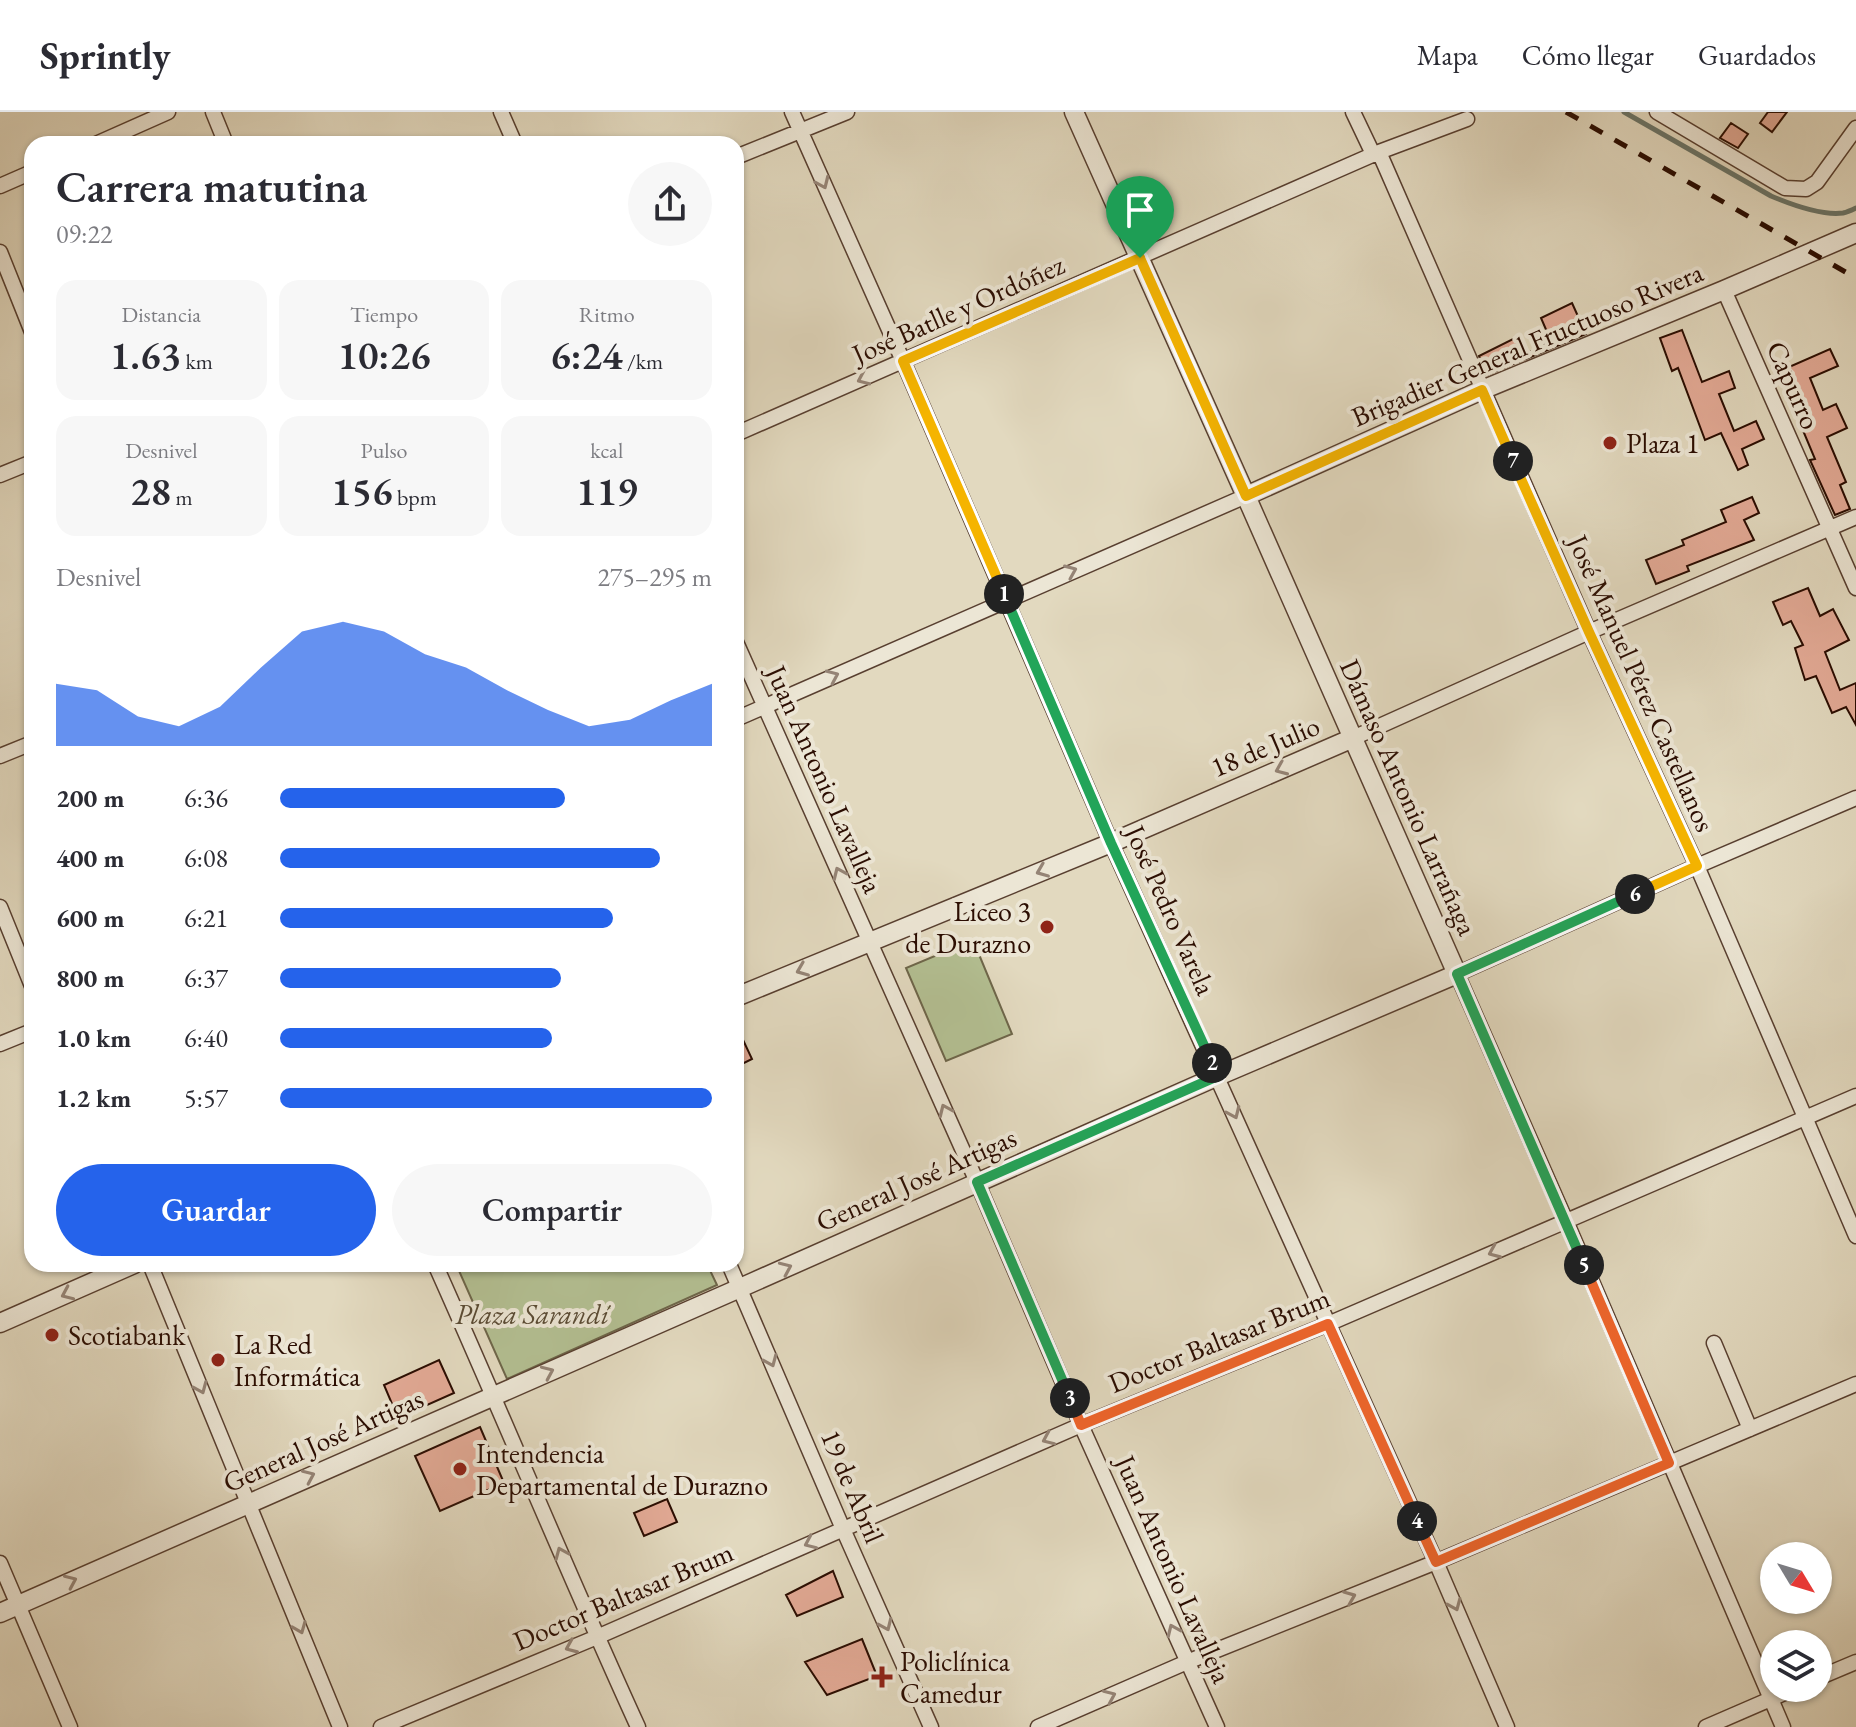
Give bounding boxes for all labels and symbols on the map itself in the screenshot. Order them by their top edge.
one-way arrow [813,175,829,190]
pin [1106,176,1174,258]
street label: José Batlle y Ordóñez [845,246,1070,373]
street label: Brigadier General Fructuoso Rivera [1346,253,1709,434]
street label: Capurro [1759,335,1829,435]
one-way arrow [857,369,872,385]
place label: Plaza 1 [1626,425,1700,461]
marker: Plaza 1 [1601,434,1619,452]
pin: 7 [1493,441,1533,481]
street label: José Manuel Pérez Castellanos [1559,527,1724,837]
one-way arrow [1063,565,1077,581]
pin: 1 [984,574,1024,614]
street label: Dámaso Antonio Larrañaga [1332,653,1486,941]
street label: Juan Antonio Lavalleja [758,658,892,899]
one-way arrow [825,670,839,686]
street label: 18 de Julio [1205,707,1325,785]
one-way arrow [1275,760,1290,776]
street label: José Pedro Varela [1117,818,1225,1001]
one-way arrow [1036,862,1050,878]
one-way arrow [833,867,849,881]
pin: 6 [1615,874,1655,914]
place label: Liceo 3 de Durazno [905,893,1031,961]
marker: Liceo 3 de Durazno [1038,918,1056,936]
one-way arrow [796,961,810,977]
pin: 2 [1192,1043,1232,1083]
one-way arrow [938,1104,954,1119]
one-way arrow [1224,1104,1240,1119]
street label: General José Artigas [810,1119,1022,1239]
one-way arrow [1488,1242,1502,1258]
pin: 5 [1564,1245,1604,1285]
one-way arrow [777,1261,792,1277]
street label: Doctor Baltasar Brum [1103,1279,1335,1401]
one-way arrow [61,1284,75,1300]
park label: Plaza Sarandí [455,1296,612,1332]
place label: Scotiabank [68,1317,186,1353]
marker: Scotiabank [43,1326,61,1344]
place label: La Red Informática [234,1326,361,1394]
marker: La Red Informática [209,1351,227,1369]
one-way arrow [761,1353,777,1367]
one-way arrow [539,1366,554,1382]
pin: 3 [1050,1378,1090,1418]
one-way arrow [192,1380,208,1394]
street label: General José Artigas [217,1380,429,1500]
street label: 19 de Abril [813,1424,893,1548]
one-way arrow [1042,1430,1056,1446]
place label: Intendencia Departamental de Durazno [476,1435,768,1503]
street label: Juan Antonio Lavalleja [1107,1448,1241,1689]
marker: Intendencia Departamental de Durazno [451,1460,469,1478]
one-way arrow [301,1470,315,1486]
pin: 4 [1397,1501,1437,1541]
street label: Doctor Baltasar Brum [507,1533,739,1659]
one-way arrow [803,1534,818,1550]
north arrow [1760,1542,1832,1614]
one-way arrow [554,1547,570,1561]
one-way arrow [63,1575,78,1591]
one-way arrow [1342,1590,1356,1606]
one-way arrow [1445,1597,1461,1612]
one-way arrow [876,1617,892,1632]
one-way arrow [290,1620,307,1634]
one-way arrow [1167,1624,1183,1639]
one-way arrow [565,1638,579,1654]
place label: Policlínica Camedur [900,1643,1011,1711]
marker: Policlínica Camedur [871,1666,893,1688]
one-way arrow [1101,1689,1116,1705]

